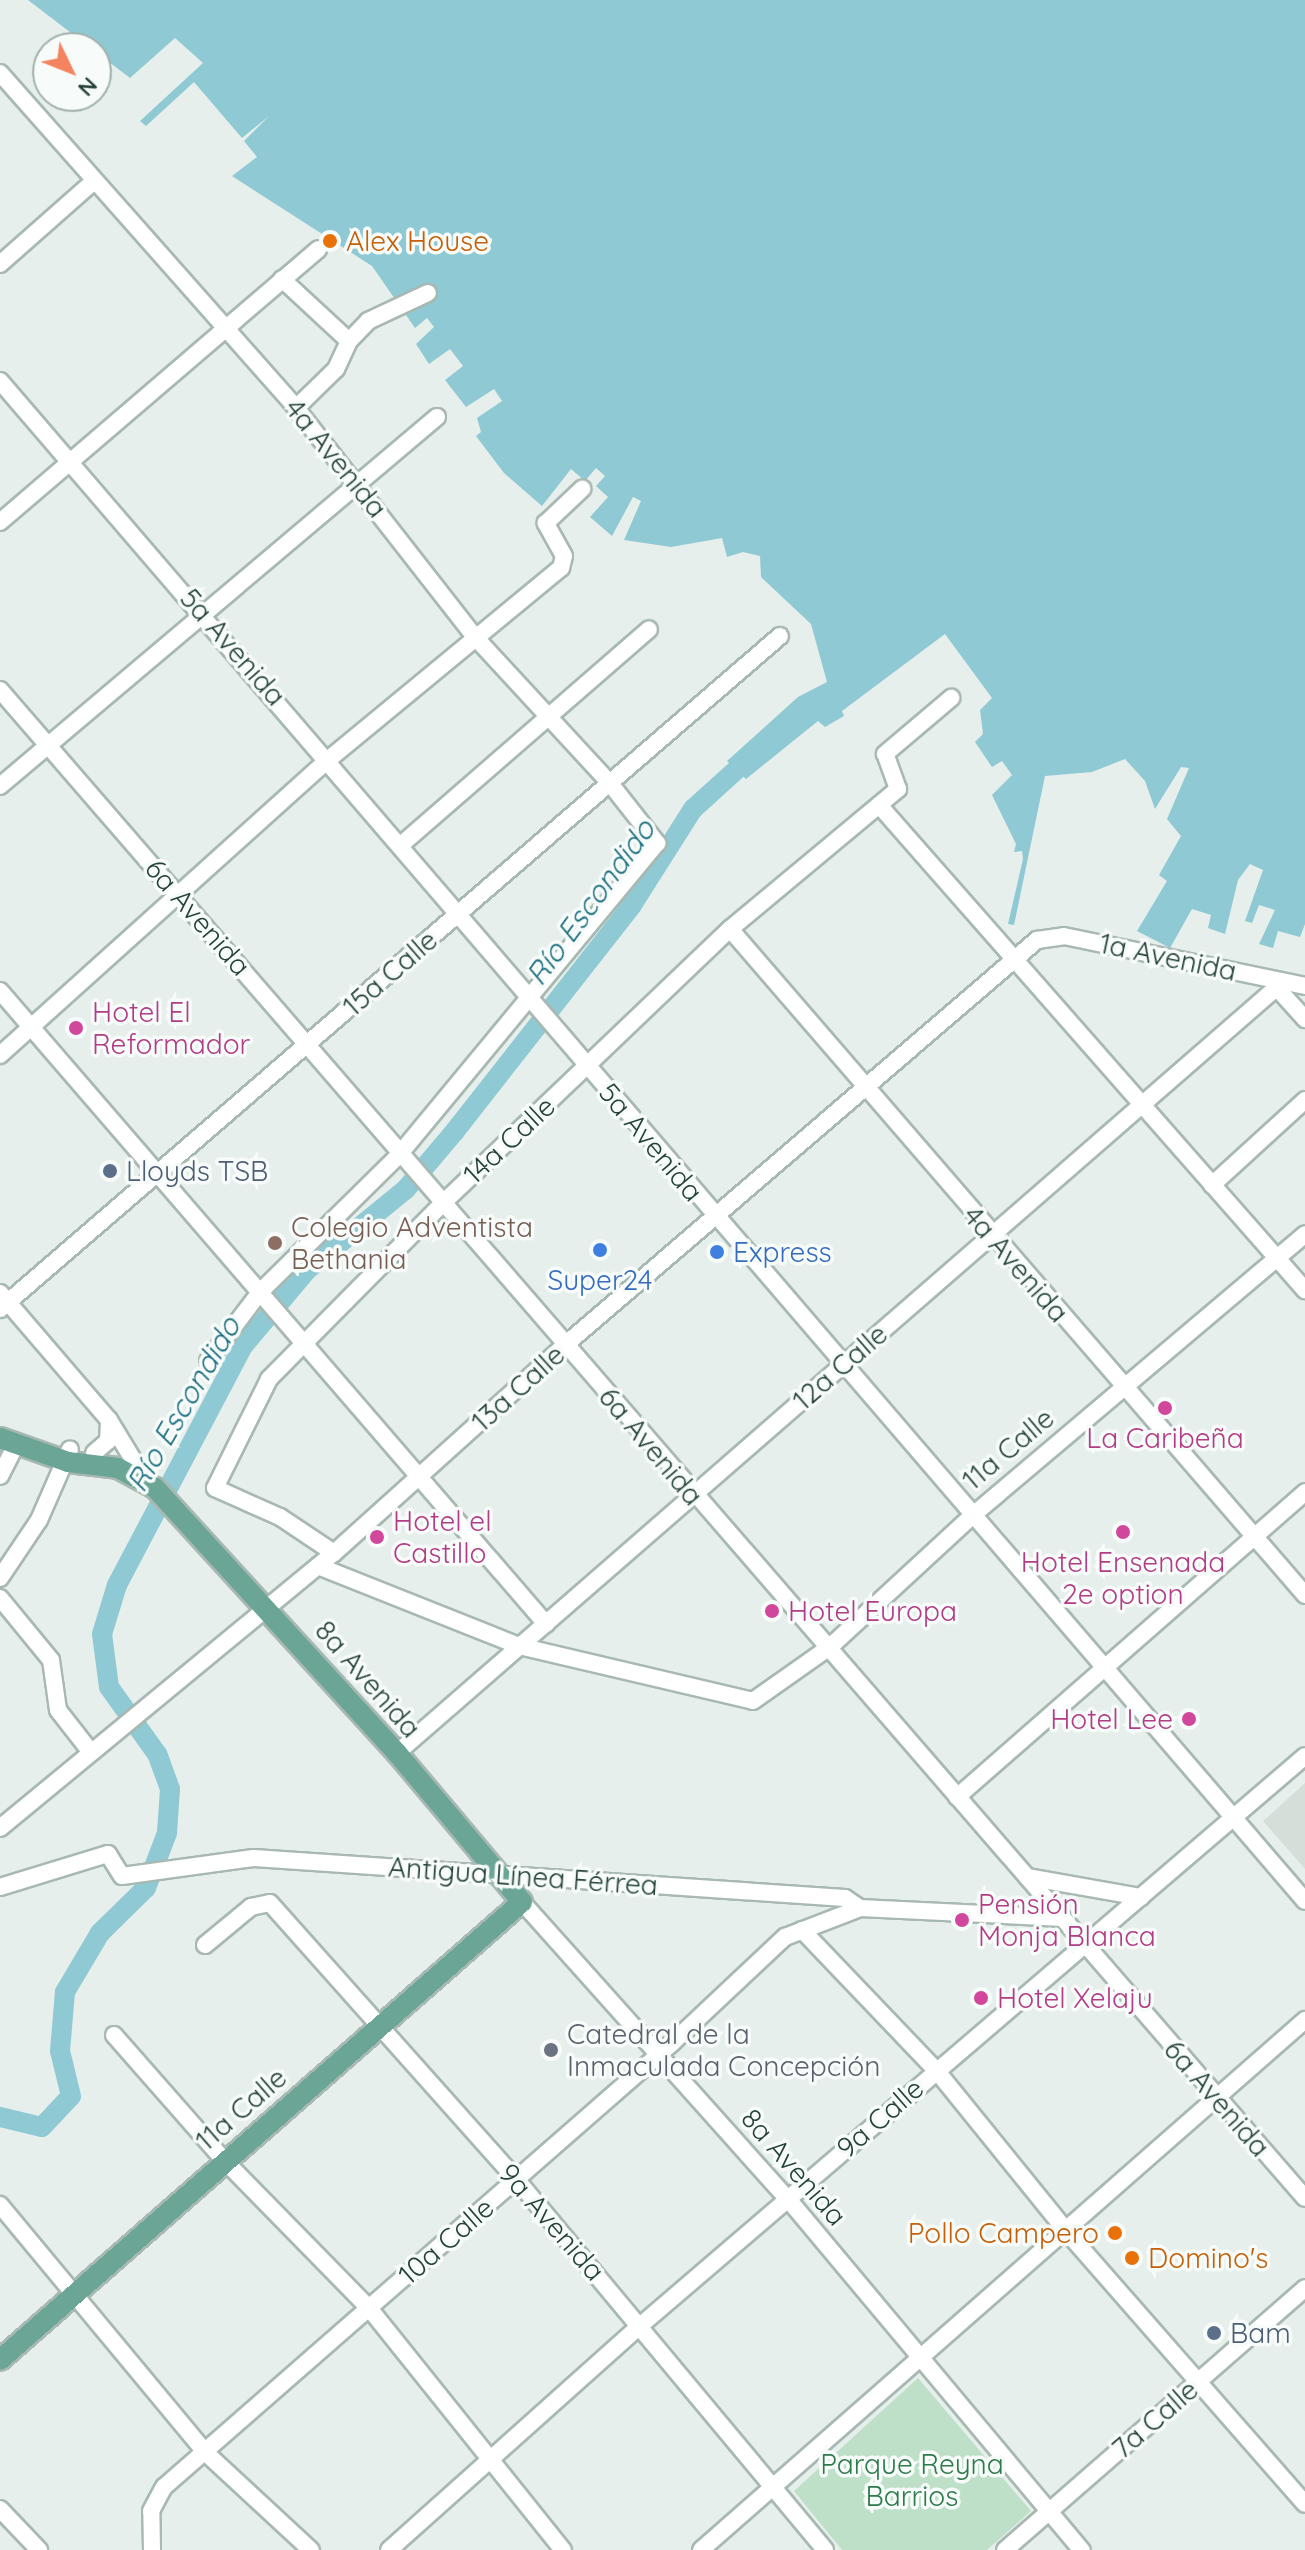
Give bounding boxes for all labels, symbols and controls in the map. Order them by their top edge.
north arrow [32,32,112,112]
text: N [72,72,104,102]
place label: Alex House [346,224,489,258]
marker: Alex House [321,232,339,250]
street label: 4a Avenida [278,392,394,524]
street label: 5a Avenida [173,582,293,712]
water label: Río Escondido [518,812,662,992]
street label: 6a Avenida [138,852,258,982]
street label: 15a Calle [336,923,444,1023]
street label: 1a Avenida [1097,926,1239,988]
place label: Hotel El Reformador [92,995,250,1061]
marker: Hotel El Reformador [67,1019,85,1037]
street label: 5a Avenida [592,1076,710,1208]
street label: 14a Calle [456,1089,562,1191]
place label: Lloyds TSB [126,1154,268,1188]
marker: Lloyds TSB [101,1162,119,1180]
street label: 4a Avenida [956,1199,1076,1329]
place label: Colegio Adventista Bethania [291,1210,533,1276]
marker: Colegio Adventista Bethania [266,1234,284,1252]
place label: Express [733,1235,832,1269]
marker: Super24 [591,1241,609,1259]
marker: Express [708,1243,726,1261]
place label: Super24 [547,1263,653,1297]
water label: Río Escondido [118,1310,248,1498]
street label: 12a Calle [786,1317,894,1417]
street label: 13a Calle [465,1338,571,1438]
street label: 6a Avenida [592,1380,710,1512]
marker: La Caribeña [1156,1399,1174,1417]
street label: 11a Calle [955,1401,1061,1497]
place label: La Caribeña [1086,1421,1244,1455]
place label: Hotel el Castillo [393,1504,492,1570]
marker: Hotel Ensenada 2e option [1114,1523,1132,1541]
marker: Hotel el Castillo [368,1528,386,1546]
place label: Hotel Ensenada 2e option [1021,1545,1225,1611]
place label: Hotel Europa [788,1594,957,1628]
marker: Hotel Europa [763,1602,781,1620]
street label: 8a Avenida [308,1614,428,1744]
place label: Hotel Lee [1050,1702,1173,1736]
marker: Hotel Lee [1180,1710,1198,1728]
street label: Antigua Línea Férrea [387,1850,659,1902]
place label: Pensión Monja Blanca [978,1887,1156,1953]
marker: Pensión Monja Blanca [953,1911,971,1929]
place label: Hotel Xelaju [997,1981,1153,2015]
marker: Hotel Xelaju [972,1989,990,2007]
place label: Catedral de la Inmaculada Concepción [567,2017,880,2083]
street label: 6a Avenida [1157,2033,1277,2163]
marker: Catedral de la Inmaculada Concepción [542,2041,560,2059]
street label: 11a Calle [189,2061,293,2157]
street label: 9a Calle [830,2071,930,2165]
street label: 8a Avenida [734,2102,854,2232]
street label: 9a Avenida [492,2157,612,2287]
street label: 10a Calle [391,2190,501,2292]
place label: Pollo Campero [908,2216,1099,2250]
marker: Pollo Campero [1106,2224,1124,2242]
place label: Domino's [1148,2241,1268,2275]
marker: Domino's [1123,2249,1141,2267]
place label: Bam [1230,2316,1291,2350]
marker: Bam [1205,2324,1223,2342]
street label: 7a Calle [1105,2373,1205,2465]
park label: Parque Reyna Barrios [820,2447,1004,2513]

